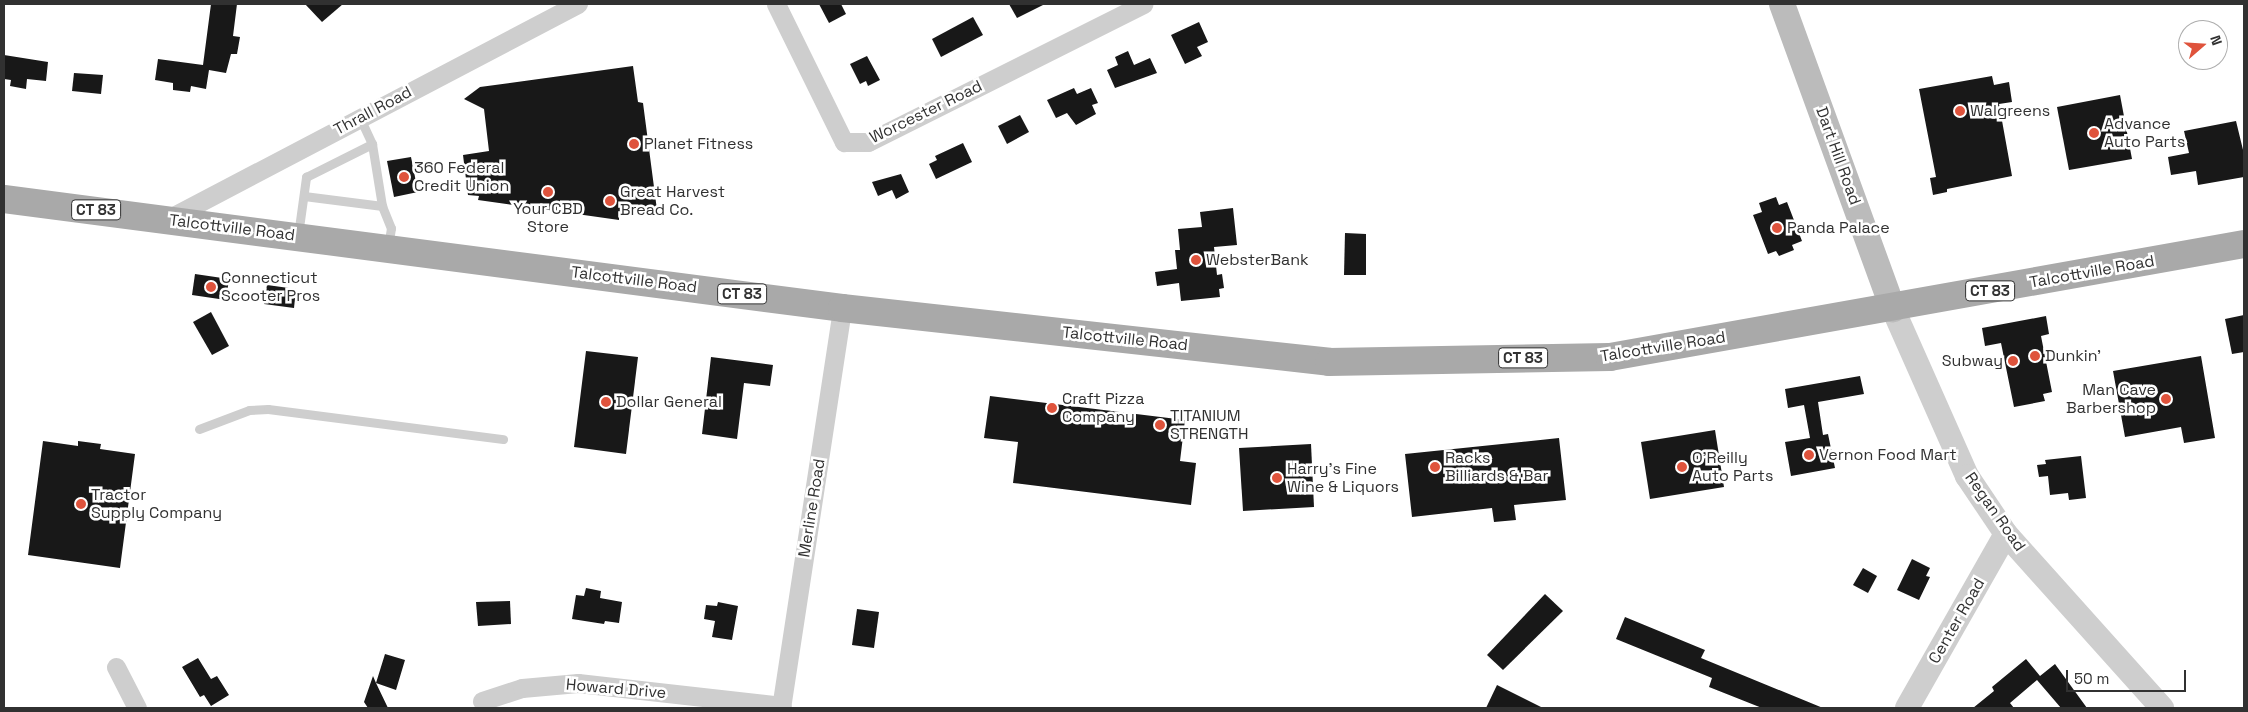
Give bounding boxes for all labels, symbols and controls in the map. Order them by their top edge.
north arrow [2178,20,2228,70]
text: N [2206,33,2226,48]
street label: Worcester Road [867,76,985,148]
street label: Thrall Road [331,82,415,140]
place label: Walgreens [1970,101,2050,121]
street label: Dart Hill Road [1811,104,1865,208]
marker: Walgreens [1954,105,1966,117]
place label: Advance Auto Parts [2104,114,2185,152]
marker: Advance Auto Parts [2088,127,2100,139]
place label: Planet Fitness [644,134,753,154]
marker: Planet Fitness [628,138,640,150]
place label: 360 Federal Credit Union [414,158,509,196]
marker: 360 Federal Credit Union [398,171,410,183]
place label: Great Harvest Bread Co. [620,182,725,220]
marker: Your CBD Store [542,186,554,198]
marker: Great Harvest Bread Co. [604,195,616,207]
road number: CT 83 [70,198,122,222]
place label: Your CBD Store [513,199,583,237]
street label: Talcottville Road [168,211,296,245]
place label: Panda Palace [1787,218,1890,238]
marker: Panda Palace [1771,222,1783,234]
place label: WebsterBank [1206,250,1309,270]
street label: Talcottville Road [2028,252,2156,292]
marker: WebsterBank [1190,254,1202,266]
street label: Talcottville Road [570,263,698,297]
place label: Connecticut Scooter Pros [221,268,320,306]
road number: CT 83 [1964,278,2016,304]
marker: Connecticut Scooter Pros [205,281,217,293]
road number: CT 83 [716,282,768,306]
street label: Talcottville Road [1061,323,1189,355]
street label: Talcottville Road [1599,328,1727,366]
road number: CT 83 [1497,346,1549,370]
place label: Dunkin' [2045,346,2101,366]
marker: Dunkin' [2029,350,2041,362]
place label: Subway [1942,351,2003,371]
marker: Subway [2007,355,2019,367]
place label: Man Cave Barbershop [2066,380,2156,418]
place label: Craft Pizza Company [1062,389,1144,427]
place label: Dollar General [616,392,722,412]
marker: Man Cave Barbershop [2160,393,2172,405]
marker: Dollar General [600,396,612,408]
marker: Craft Pizza Company [1046,402,1058,414]
place label: TITANIUM STRENGTH [1170,406,1249,444]
marker: TITANIUM STRENGTH [1154,419,1166,431]
place label: Vernon Food Mart [1819,445,1957,465]
place label: Racks Billiards & Bar [1445,448,1549,486]
place label: O'Reilly Auto Parts [1692,448,1773,486]
marker: Vernon Food Mart [1803,449,1815,461]
street label: Merline Road [795,457,829,559]
place label: Harry's Fine Wine & Liquors [1287,459,1399,497]
marker: Racks Billiards & Bar [1429,461,1441,473]
marker: O'Reilly Auto Parts [1676,461,1688,473]
street label: Regan Road [1961,469,2029,555]
marker: Harry's Fine Wine & Liquors [1271,472,1283,484]
place label: Tractor Supply Company [91,485,222,523]
marker: Tractor Supply Company [75,498,87,510]
street label: Center Road [1925,575,1989,667]
scale bar [2068,660,2188,692]
text: 50 m [2074,669,2109,688]
street label: Howard Drive [565,675,667,703]

